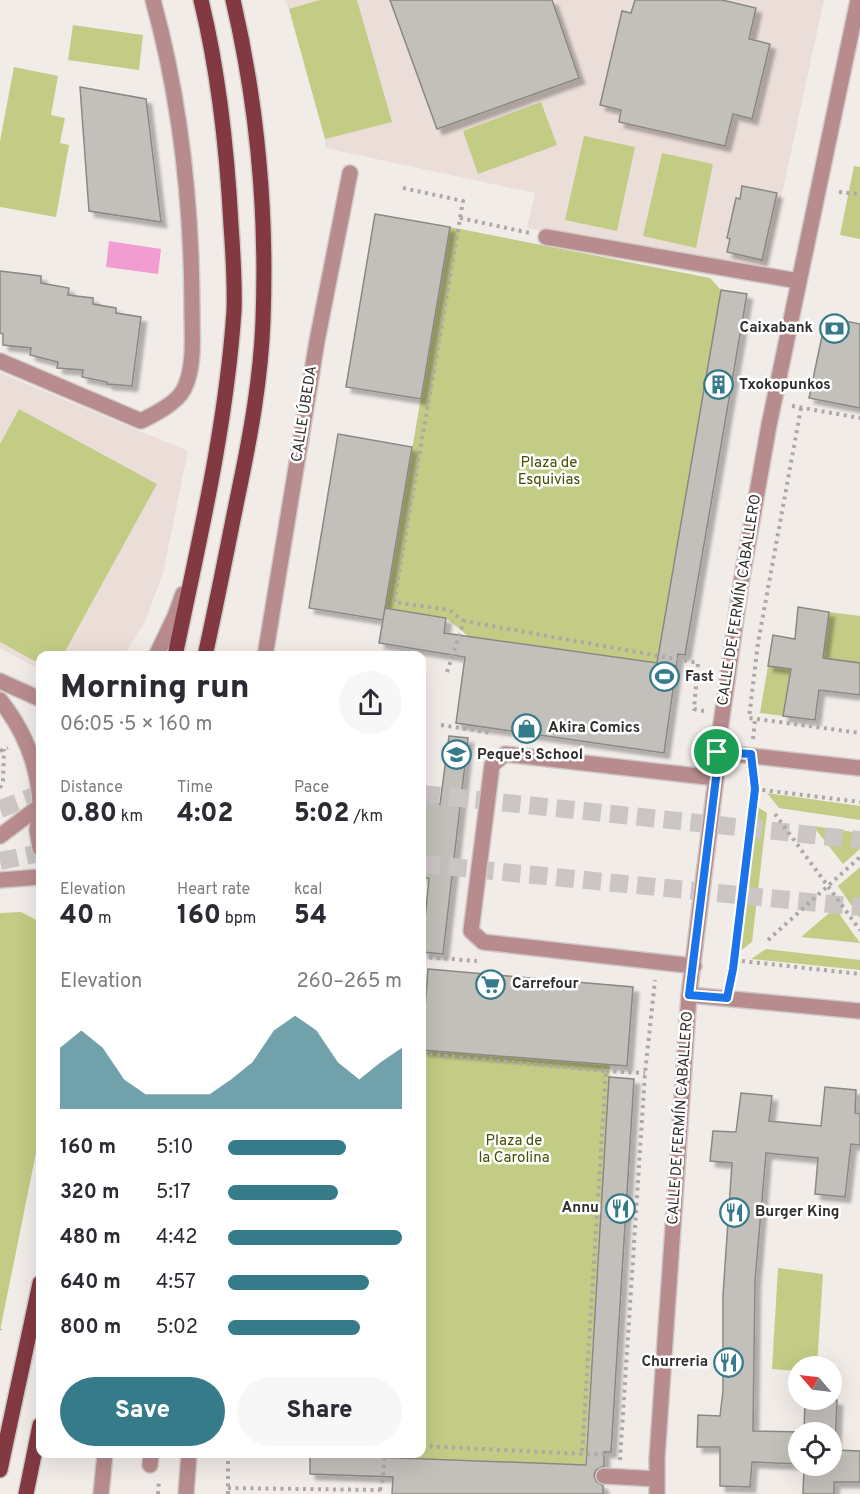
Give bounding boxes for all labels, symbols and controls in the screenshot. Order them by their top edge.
bank icon: Caixabank [818,312,850,344]
place label: Caixabank [740,319,813,338]
street label: CALLE ÚBEDA [286,364,322,464]
building icon: Txokopunkos [702,369,734,401]
place label: Txokopunkos [739,376,831,395]
park label: Plaza de Esquivias [518,454,580,490]
street label: CALLE DE FERMÍN CABALLERO [713,493,766,707]
sports icon: Fast [648,661,680,693]
text: Morning run [60,668,250,710]
place label: Fast [685,668,714,687]
button: share [339,671,402,734]
text: 06:05 · 5 × 160 m [60,712,213,738]
shop icon: Akira Comics [511,712,543,744]
place label: Akira Comics [548,719,640,738]
pin [691,726,742,777]
icon: arrive [700,735,733,768]
school or university icon: Peque's School [440,739,472,771]
place label: Peque's School [477,746,583,765]
text: Distance [60,778,123,798]
text: Time [177,778,213,798]
text: Pace [294,778,329,798]
text: 0.80 [60,798,117,831]
text: 4:02 [177,798,234,831]
text: 5:02 [294,798,349,831]
text: km [117,807,143,827]
text: /km [349,807,383,827]
text: Elevation [60,880,126,900]
text: Heart rate [177,880,250,900]
text: kcal [294,880,322,900]
text: 40 [60,900,94,933]
text: 160 [177,900,221,933]
text: 54 [294,900,327,933]
text: m [94,909,111,929]
text: bpm [221,909,256,929]
supermarket icon: Carrefour [475,968,507,1000]
text: Elevation [60,969,142,995]
text: 260–265 m [297,969,402,995]
place label: Carrefour [512,975,580,994]
street label: CALLE DE FERMÍN CABALLERO [663,1011,698,1225]
park label: Plaza de la Carolina [478,1132,550,1168]
text: 160 m [60,1135,116,1161]
text: 5:10 [156,1135,193,1161]
text: 320 m [60,1180,120,1206]
text: 5:17 [156,1180,191,1206]
restaurant icon: Annu [604,1192,636,1224]
restaurant icon: Burger King [718,1196,750,1228]
place label: Annu [562,1199,599,1218]
place label: Burger King [755,1203,840,1222]
text: 480 m [60,1225,121,1251]
text: 4:42 [156,1225,198,1251]
text: 640 m [60,1270,121,1296]
text: 4:57 [156,1270,196,1296]
text: 800 m [60,1315,121,1341]
text: 5:02 [156,1315,198,1341]
restaurant icon: Churreria [713,1346,745,1378]
place label: Churreria [642,1353,708,1372]
north arrow [788,1356,842,1410]
map controls [788,1356,842,1476]
button: Save [60,1377,225,1446]
button: Share [237,1377,402,1446]
button: locate [788,1422,842,1476]

